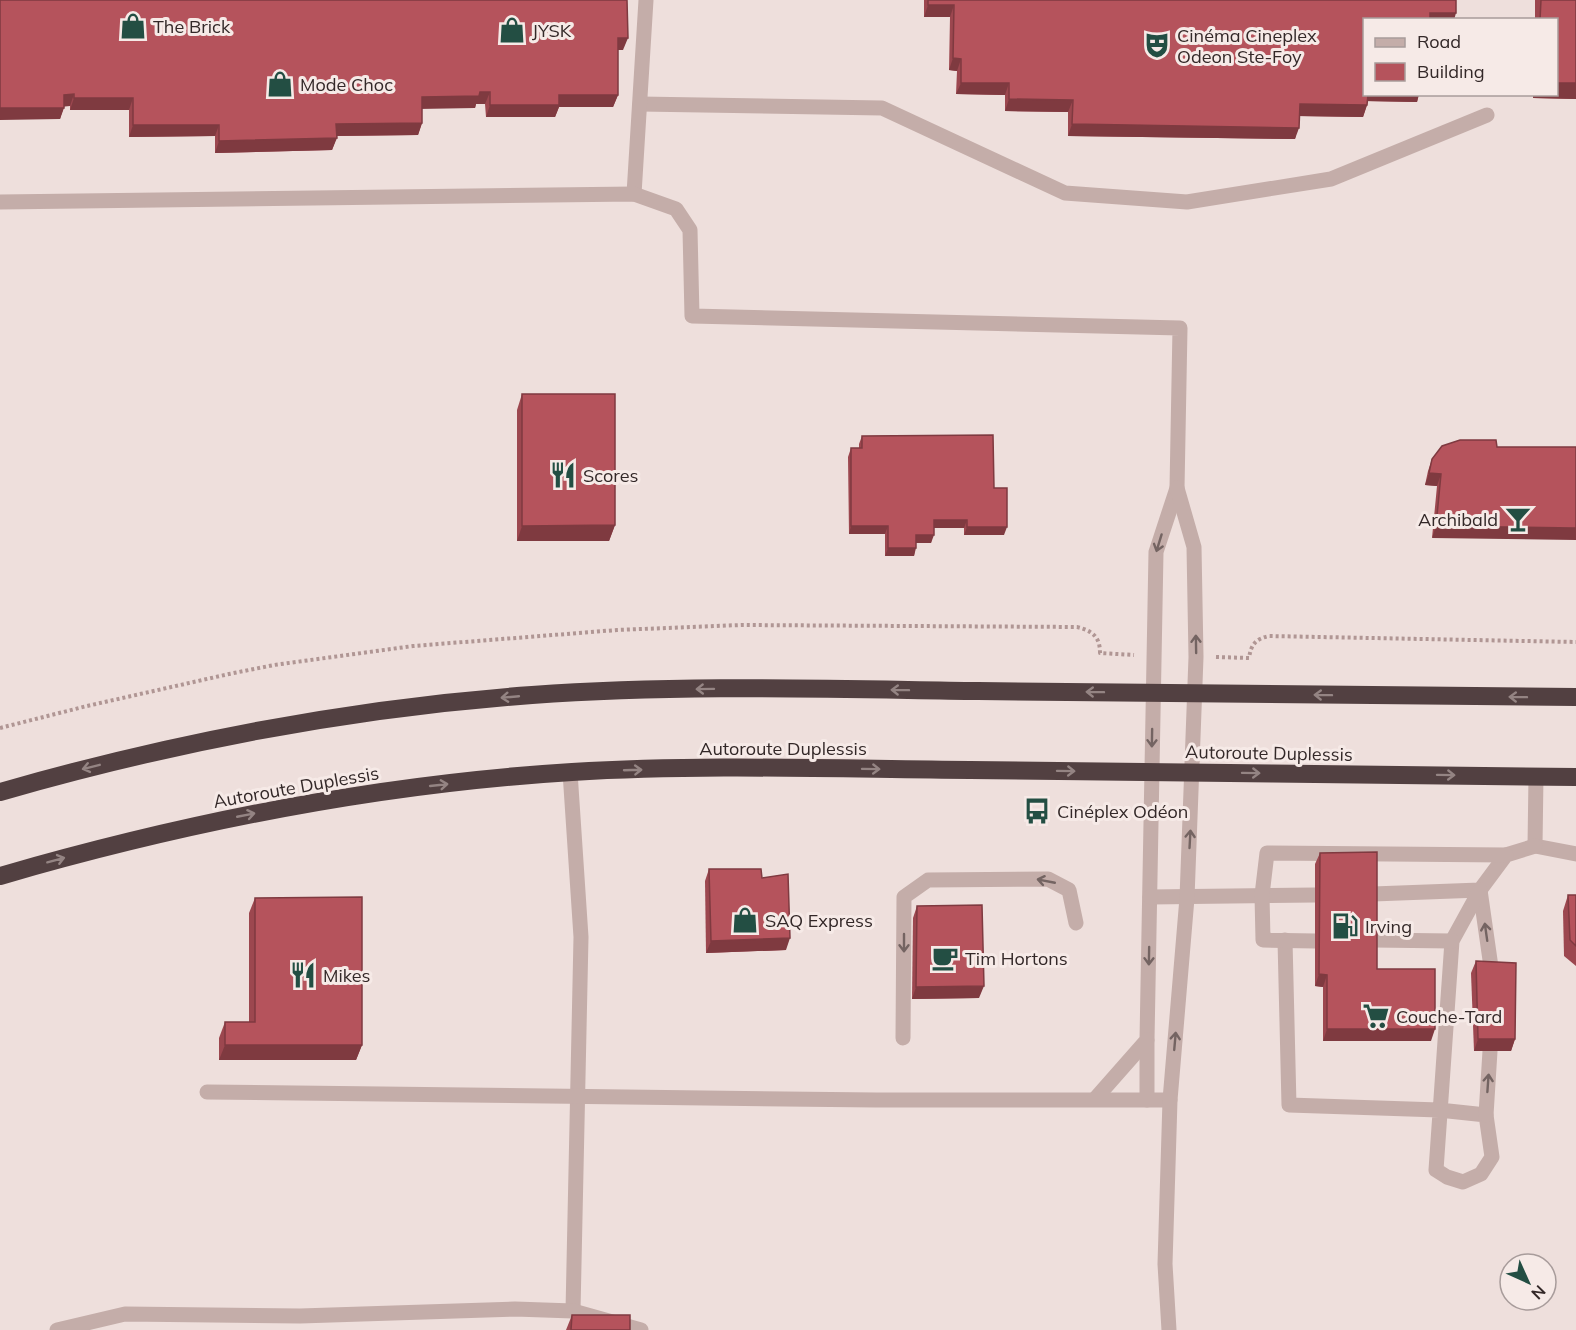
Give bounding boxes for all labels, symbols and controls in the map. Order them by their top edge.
shop icon: The Brick [118,11,148,41]
place label: The Brick [153,15,231,38]
shop icon: JYSK [497,15,527,45]
legend [1363,18,1558,96]
place label: JYSK [532,19,572,42]
place label: Cinéma Cineplex Odeon Ste-Foy [1177,24,1317,68]
theatre icon: Cinéma Cineplex Odeon Ste-Foy [1142,30,1172,60]
text: Road [1417,30,1461,53]
text: Building [1417,60,1485,83]
shop icon: Mode Choc [265,69,295,99]
place label: Mode Choc [300,73,393,96]
restaurant icon: Scores [548,460,578,490]
place label: Scores [583,464,638,487]
bar icon: Archibald [1503,504,1533,534]
place label: Archibald [1418,508,1498,531]
one-way arrow [1153,533,1164,552]
one-way arrow [1190,635,1202,655]
one-way arrow [695,683,715,695]
one-way arrow [890,684,910,695]
one-way arrow [1085,686,1105,698]
one-way arrow [1313,689,1333,701]
one-way arrow [1508,691,1528,703]
one-way arrow [501,692,521,703]
one-way arrow [1147,727,1158,747]
street label: Autoroute Duplessis [699,737,867,760]
street label: Autoroute Duplessis [1185,740,1353,766]
street label: Autoroute Duplessis [211,761,381,813]
one-way arrow [82,762,101,773]
one-way arrow [860,763,880,775]
one-way arrow [623,764,643,775]
one-way arrow [1055,765,1075,777]
one-way arrow [1241,768,1261,779]
one-way arrow [1436,770,1456,781]
one-way arrow [428,779,448,790]
bus stop icon: Cinéplex Odéon [1022,796,1052,826]
place label: Cinéplex Odéon [1057,800,1188,823]
one-way arrow [236,809,255,821]
one-way arrow [1185,830,1196,850]
one-way arrow [46,853,65,865]
one-way arrow [1037,875,1057,886]
shop icon: SAQ Express [730,905,760,935]
place label: SAQ Express [765,909,873,932]
fuel station icon: Irving [1330,911,1360,941]
place label: Irving [1365,915,1412,938]
one-way arrow [1480,923,1491,943]
one-way arrow [898,933,910,953]
cafe icon: Tim Hortons [930,943,960,973]
one-way arrow [1143,945,1154,965]
place label: Tim Hortons [965,947,1068,970]
restaurant icon: Mikes [288,960,318,990]
place label: Mikes [323,964,371,987]
supermarket icon: Couche-Tard [1361,1001,1391,1031]
place label: Couche-Tard [1396,1005,1502,1028]
one-way arrow [1170,1032,1181,1052]
one-way arrow [1482,1073,1493,1093]
north arrow [1498,1252,1558,1312]
text: N [1527,1281,1550,1304]

